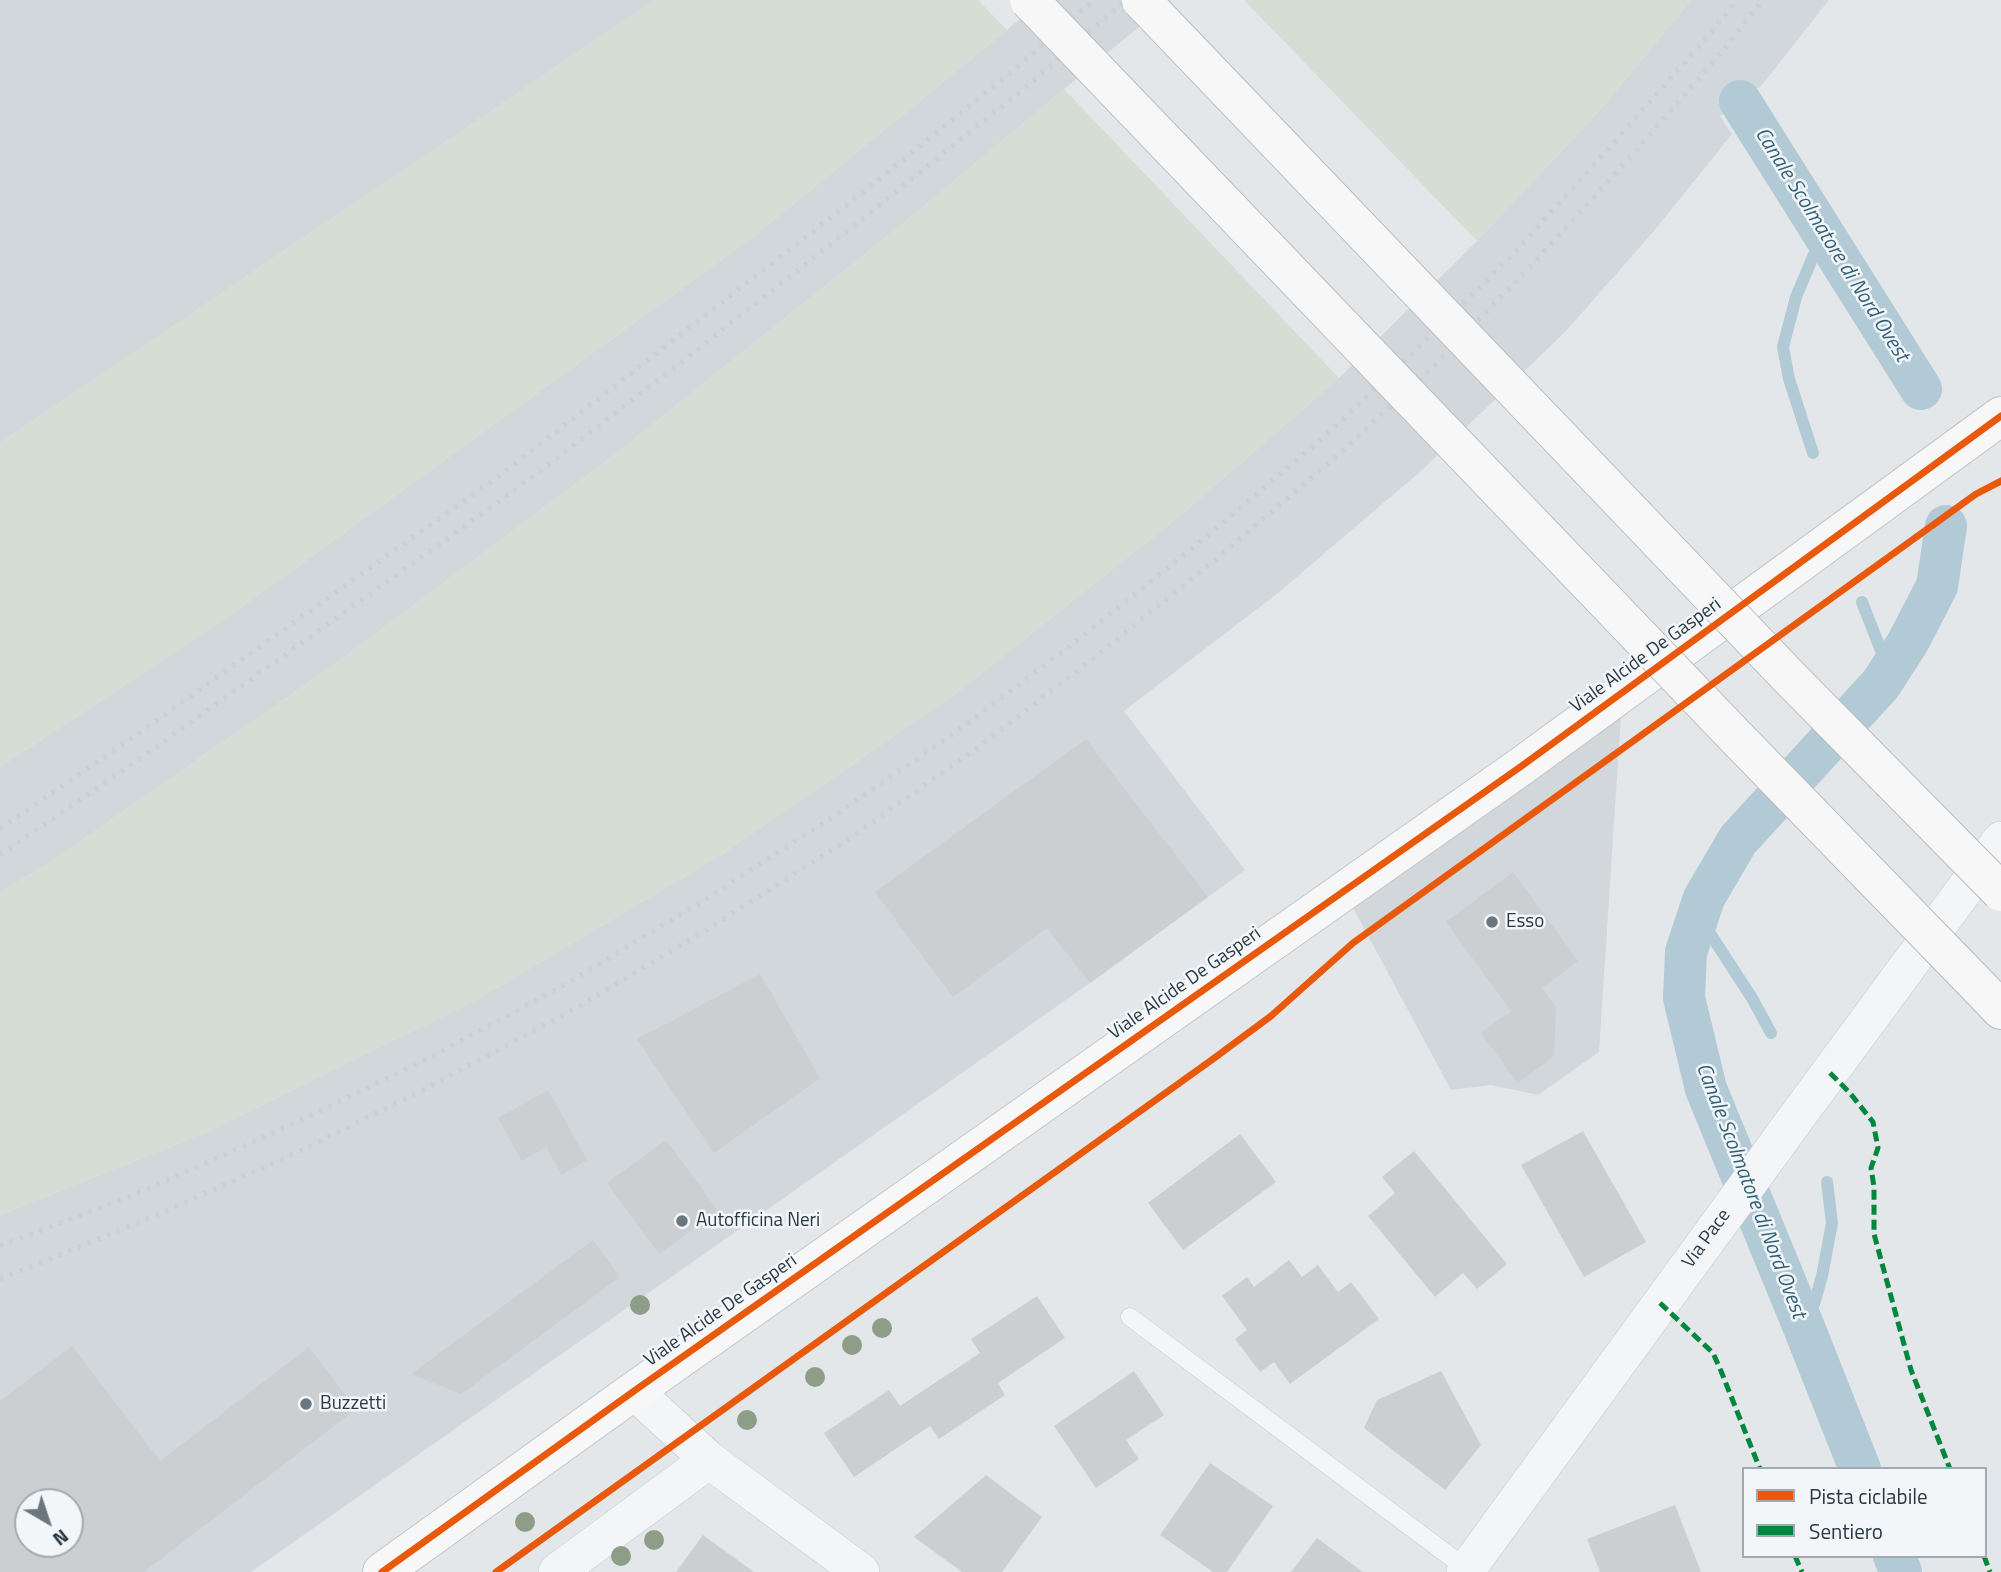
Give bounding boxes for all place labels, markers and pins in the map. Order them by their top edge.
place label: Esso [1506,911,1544,933]
marker: Esso [1484,914,1500,930]
place label: Autofficina Neri [696,1210,820,1232]
marker: Autofficina Neri [674,1213,690,1229]
place label: Buzzetti [320,1393,386,1415]
marker: Buzzetti [298,1396,314,1412]

